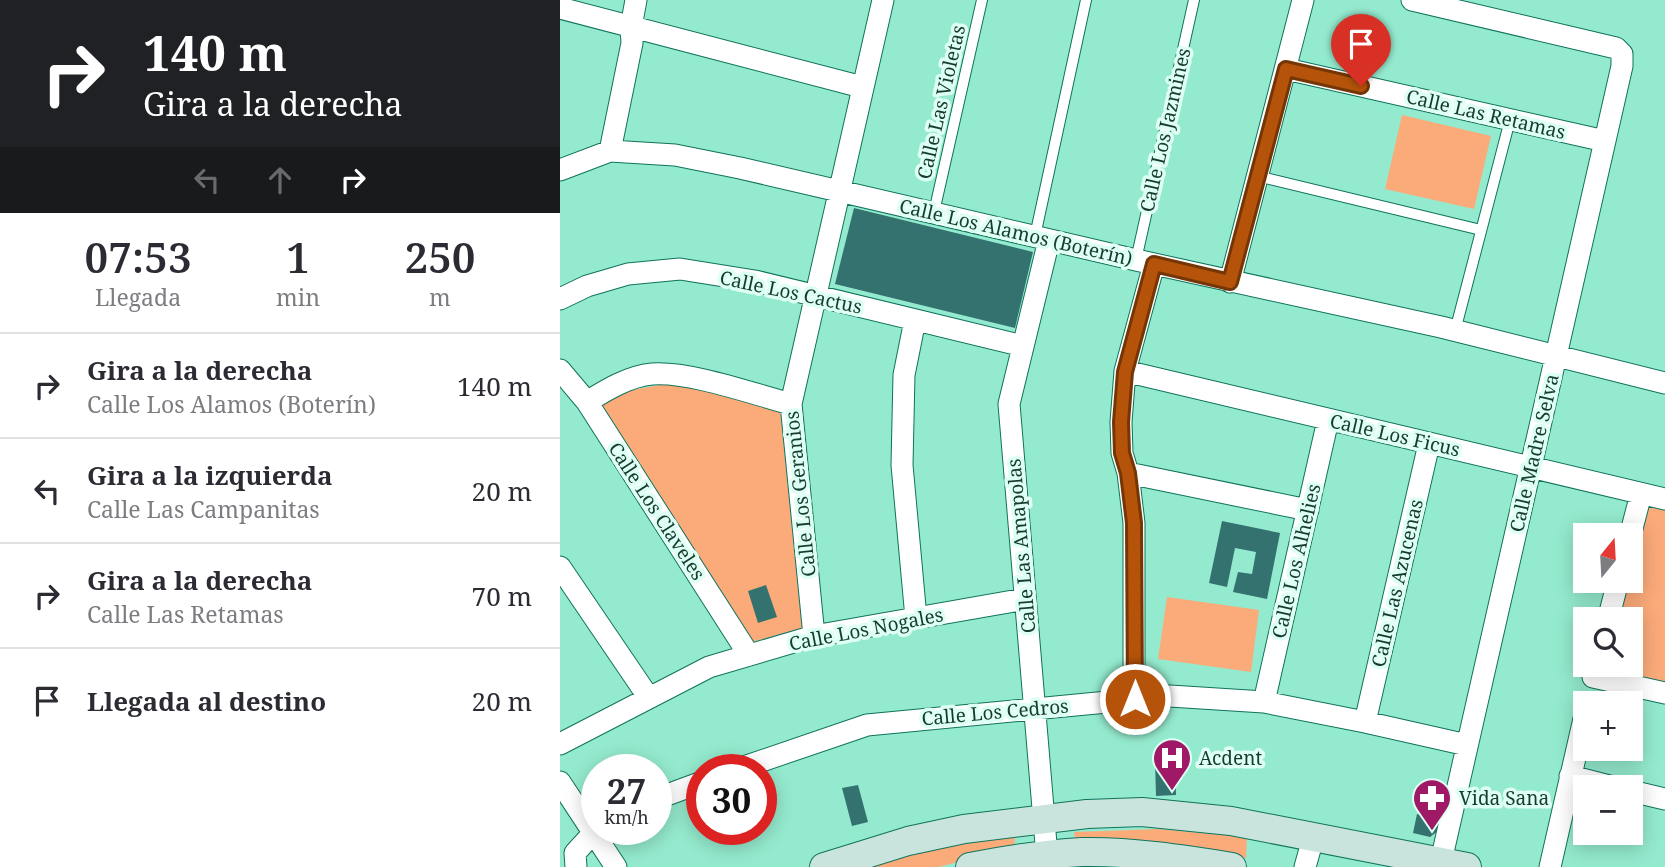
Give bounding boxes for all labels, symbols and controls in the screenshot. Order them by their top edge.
pin [1331,14,1391,86]
text: 140 m [143,19,287,85]
street label: Calle Las Violetas [911,23,971,181]
icon: arrive [1342,25,1380,63]
icon: right [28,28,119,119]
street label: Calle Los Jazmines [1133,45,1197,215]
text: Gira a la derecha [143,82,403,125]
street label: Calle Las Retamas [1404,83,1568,145]
icon: left [188,161,226,199]
icon: ahead [261,161,299,199]
icon: right [334,161,372,199]
street label: Calle Los Alamos (Boterín) [897,192,1135,272]
text: 07:53 [85,228,192,285]
text: 1 [286,228,310,285]
text: 250 [405,228,475,285]
street label: Calle Los Cactus [718,264,864,320]
text: Llegada [95,281,181,313]
text: min [276,281,320,313]
text: m [429,281,451,313]
text: Gira a la derecha [87,352,312,388]
icon: right [28,367,66,405]
text: 140 m [457,368,532,404]
street label: Calle Madre Selva [1503,371,1565,535]
text: Calle Los Alamos (Boterín) [87,388,376,420]
street label: Calle Los Ficus [1327,407,1463,463]
street label: Calle Los Geranios [778,410,822,578]
street label: Calle Los Claveles [603,437,711,585]
text: Gira a la izquierda [87,457,333,493]
street label: Calle Las Amapolas [1000,458,1042,634]
icon: left [28,472,66,510]
text: 20 m [472,473,532,509]
street label: Calle Los Alhelies [1266,481,1326,641]
text: Calle Las Campanitas [87,493,320,525]
street label: Calle Las Azucenas [1365,497,1429,669]
north arrow [1573,523,1643,593]
map controls [1573,523,1643,845]
text: Gira a la derecha [87,562,312,598]
icon: right [28,577,66,615]
text: 70 m [472,578,532,614]
text: Calle Las Retamas [87,598,284,630]
street label: Calle Los Nogales [787,601,945,657]
button: search [1573,607,1643,677]
position arrow [1098,662,1172,736]
icon: arrive [28,682,66,720]
text: Llegada al destino [87,683,326,719]
text: 20 m [472,683,532,719]
button: + [1573,691,1643,761]
street label: Calle Los Cedros [920,693,1070,731]
hospital icon: Acdent [1151,737,1193,792]
place label: Acdent [1199,745,1262,771]
speed limit sign: 30 [686,754,777,845]
text: 27 [607,767,646,814]
button: − [1573,775,1643,845]
pharmacy icon: Vida Sana [1411,777,1453,832]
place label: Vida Sana [1459,785,1549,811]
text: km/h [604,805,649,829]

